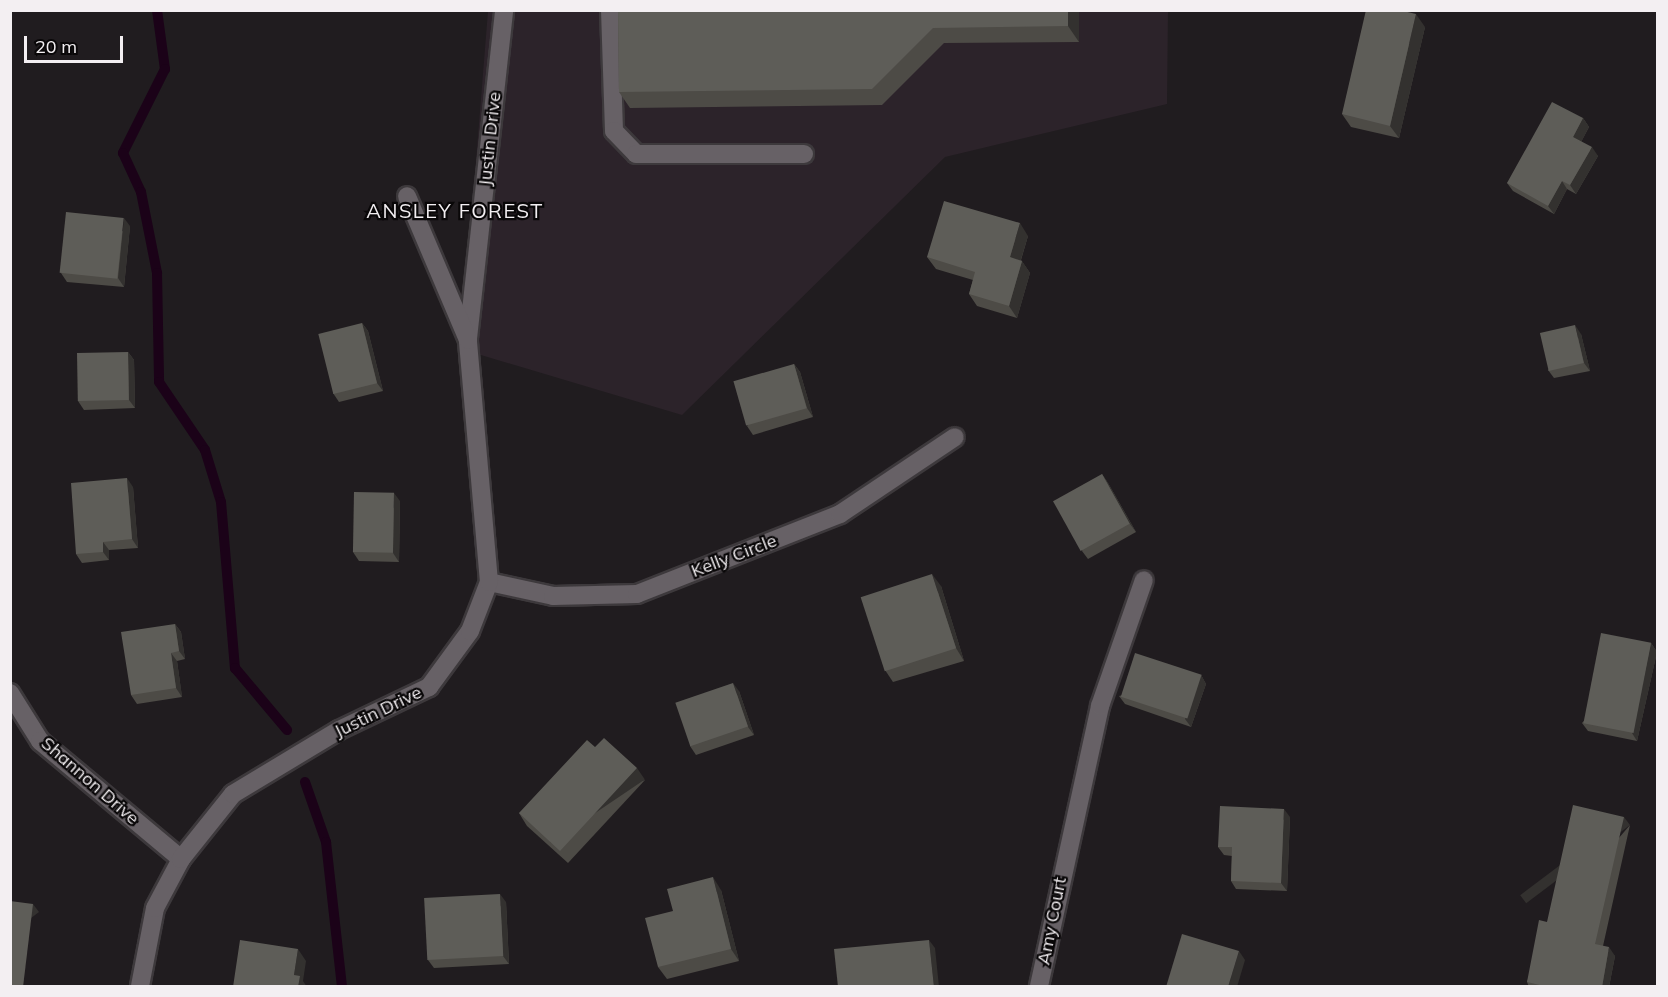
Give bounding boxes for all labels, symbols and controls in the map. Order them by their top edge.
scale bar [27,24,126,62]
text: 20 m [35,35,77,58]
street label: Justin Drive [474,91,506,187]
district label: ANSLEY FOREST [366,198,544,222]
street label: Kelly Circle [688,530,780,582]
street label: Justin Drive [331,682,425,742]
street label: Shannon Drive [37,733,143,829]
street label: Amy Court [1033,875,1071,967]

